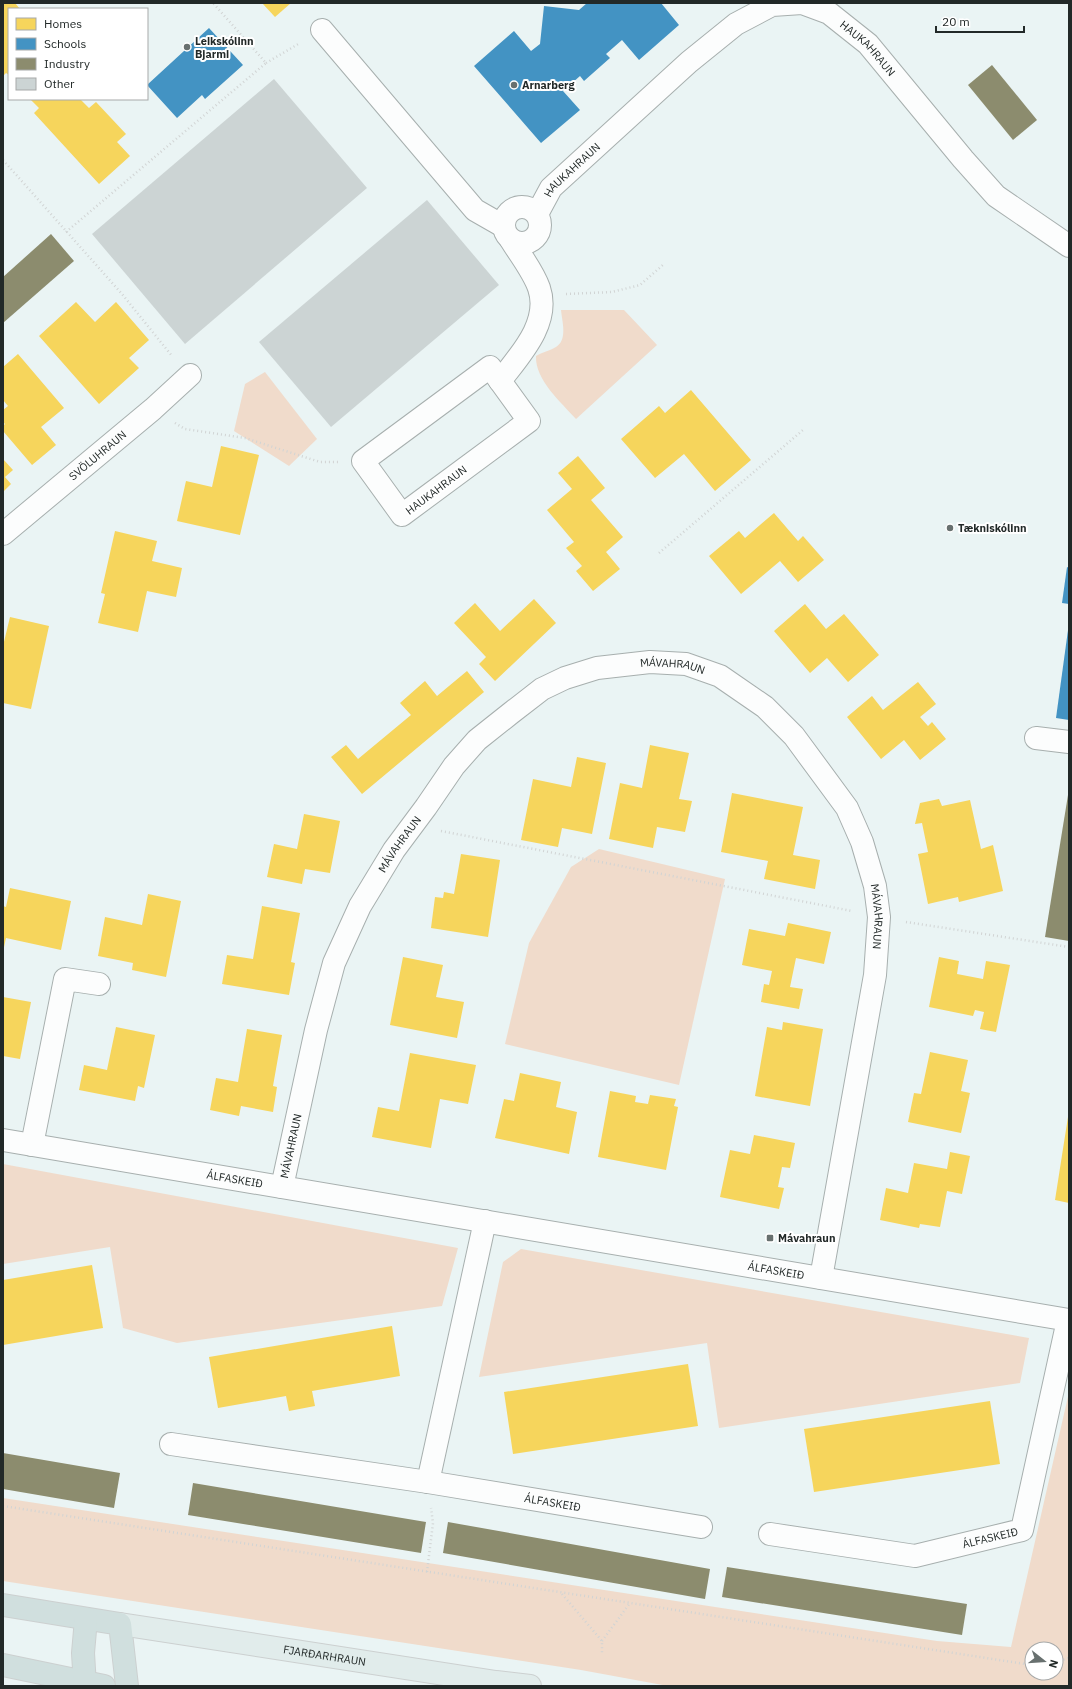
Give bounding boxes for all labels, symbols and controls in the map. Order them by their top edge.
legend [8,8,148,100]
scale bar [936,8,1024,34]
text: 20 m [942,14,970,29]
text: Homes [44,16,82,31]
street label: HAUKAHRAUN [837,17,898,79]
place label: Leikskólinn Bjarmi [195,34,254,61]
text: Schools [44,36,87,51]
marker: Leikskólinn Bjarmi [182,42,192,52]
text: Industry [44,56,90,71]
text: Other [44,76,75,91]
place label: Arnarberg [522,78,575,92]
marker: Arnarberg [509,80,519,90]
street label: HAUKAHRAUN [541,140,603,199]
street label: SVÖLUHRAUN [66,427,129,483]
street label: HAUKAHRAUN [403,462,469,518]
place label: Tækniskólinn [958,521,1027,535]
marker: Tækniskólinn [945,523,955,533]
street label: MÁVAHRAUN [639,655,707,677]
street label: MÁVAHRAUN [375,813,424,875]
street label: MÁVAHRAUN [868,883,886,950]
street label: MÁVAHRAUN [277,1112,305,1180]
street label: ÁLFASKEIÐ [205,1167,264,1191]
place label: Mávahraun [778,1231,835,1245]
marker: Mávahraun [765,1233,775,1243]
street label: ÁLFASKEIÐ [747,1259,805,1282]
street label: ÁLFASKEIÐ [523,1491,582,1514]
street label: ÁLFASKEIÐ [961,1524,1019,1551]
north arrow [1024,1641,1064,1681]
street label: FJARÐARHRAUN [282,1642,367,1669]
text: N [1046,1658,1061,1670]

